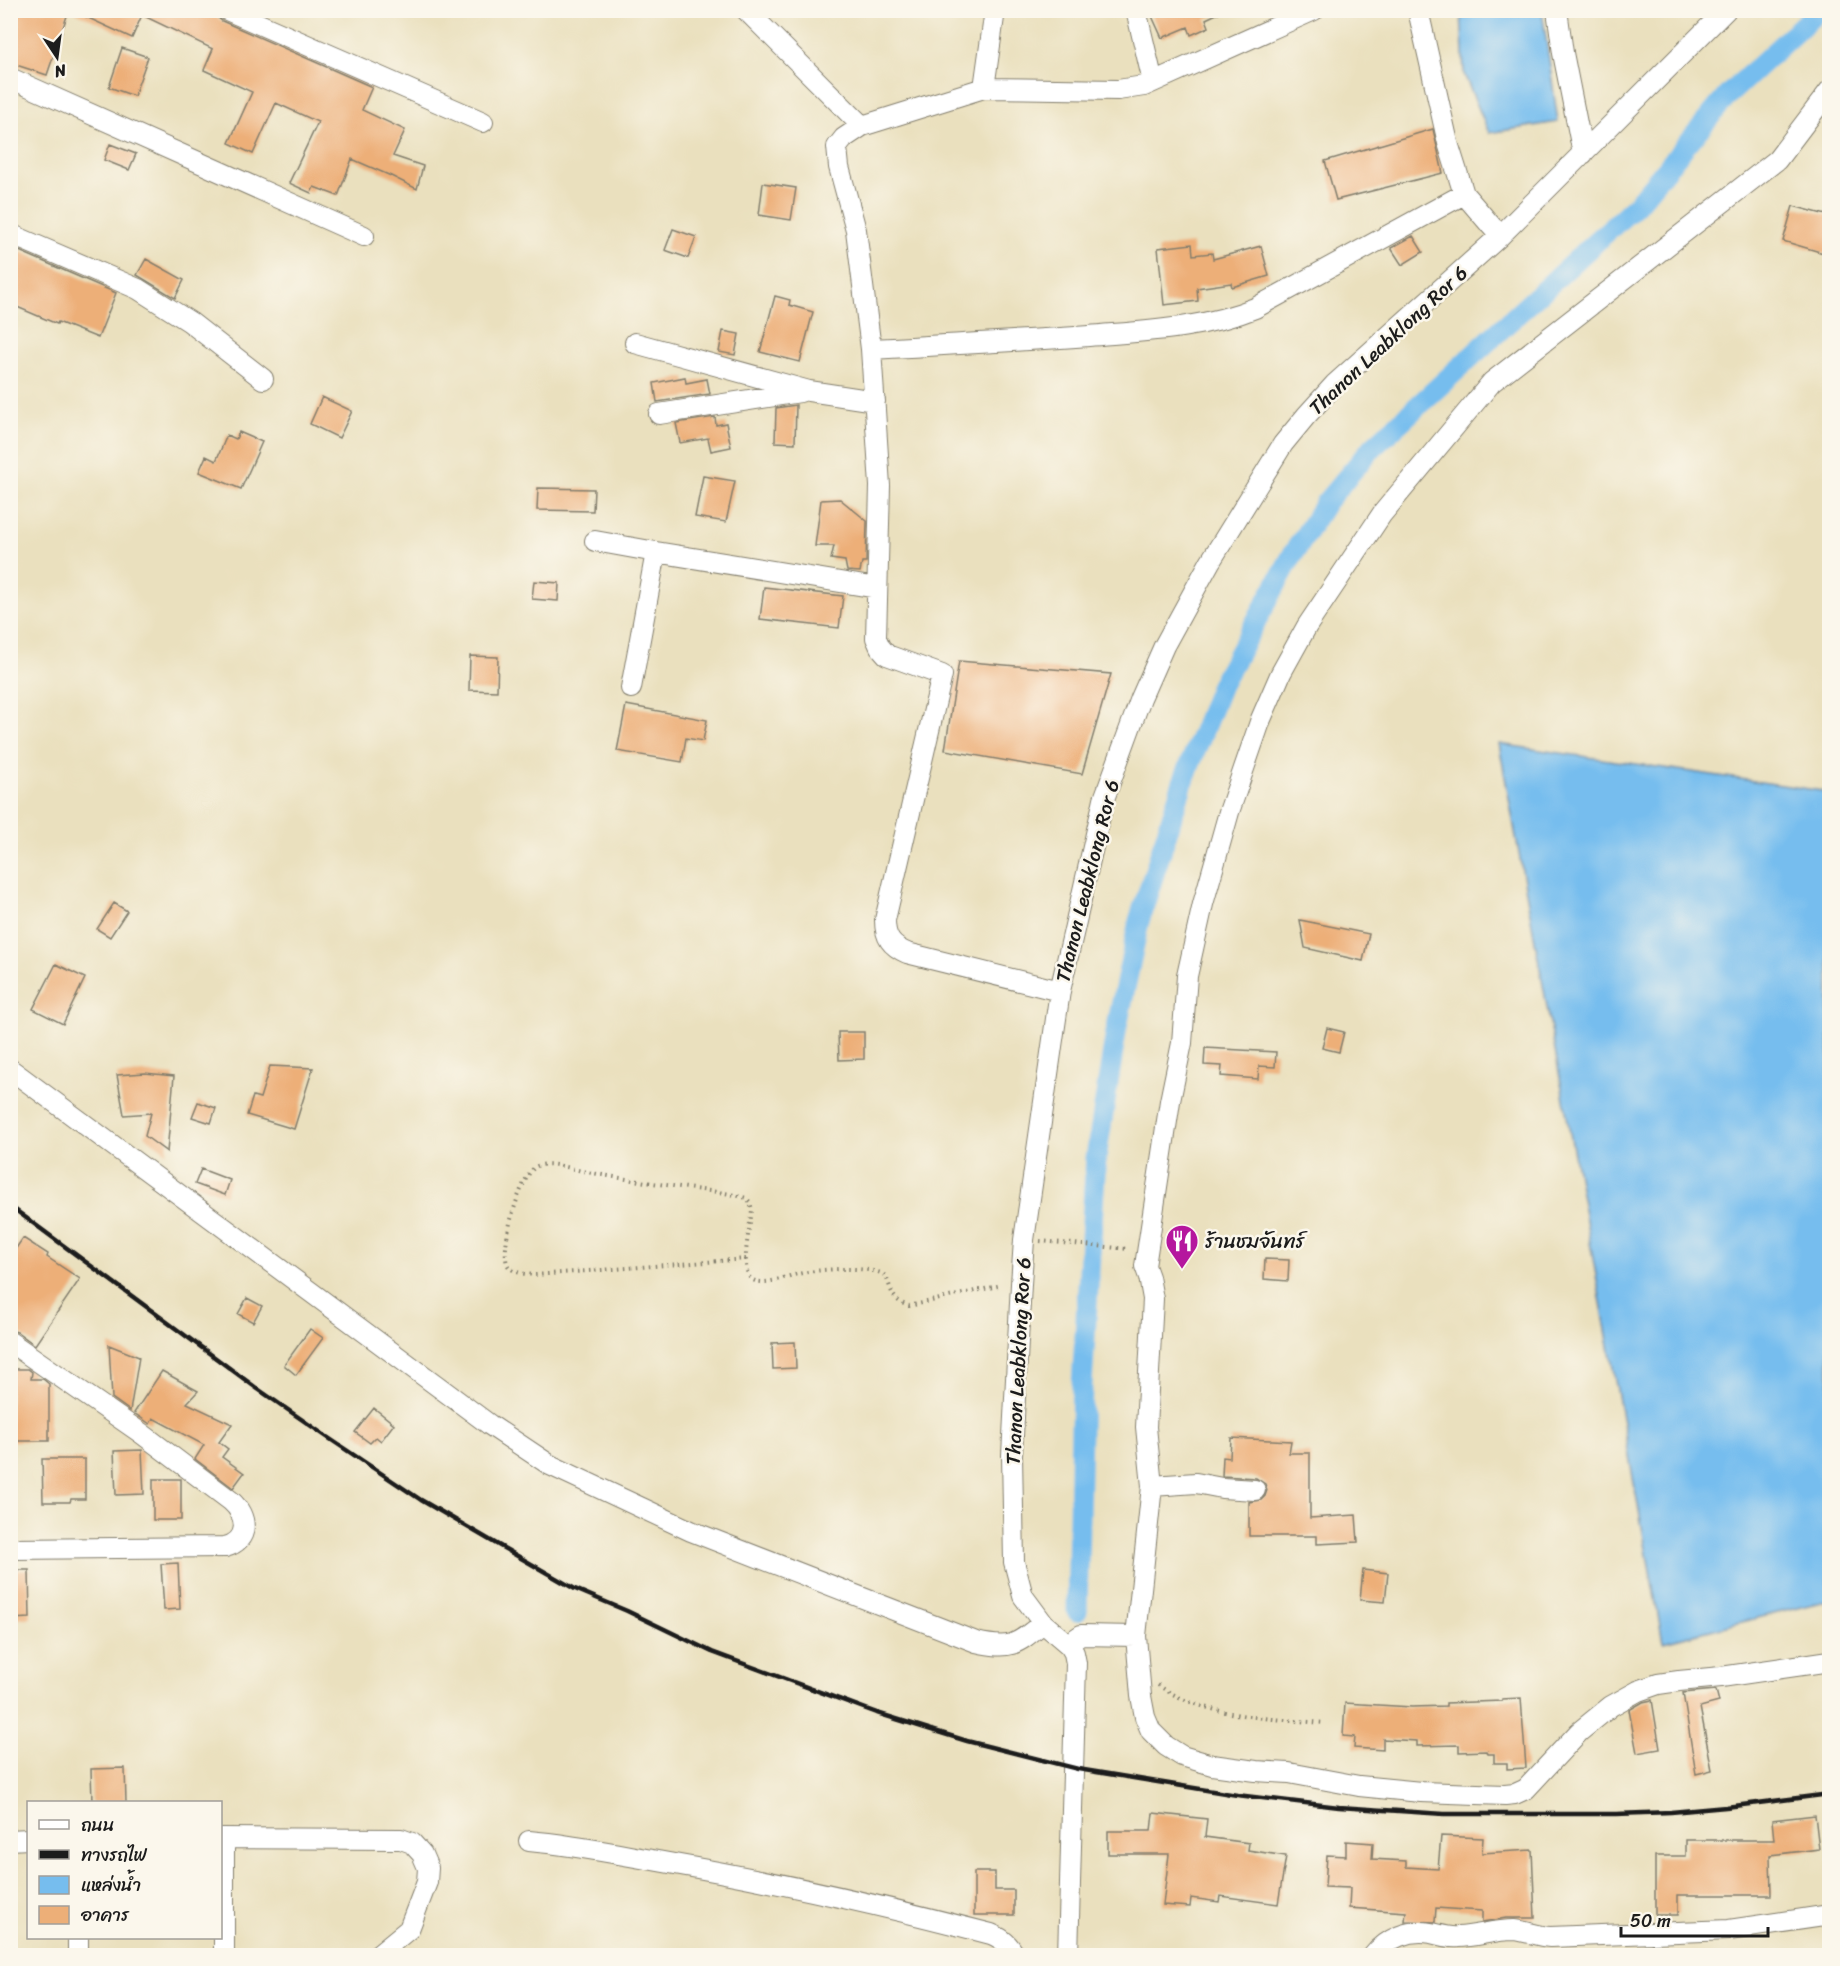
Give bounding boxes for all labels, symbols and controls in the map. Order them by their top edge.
north arrow [27,27,87,87]
text: N [51,56,70,87]
street label: Thanon Leabklong Ror 6 [1300,257,1476,424]
street label: Thanon Leabklong Ror 6 [1045,776,1130,986]
restaurant icon: ร้านชมจันทร์ [1164,1223,1200,1270]
place label: ร้านชมจันทร์ [1205,1224,1309,1259]
street label: Thanon Leabklong Ror 6 [996,1256,1041,1466]
legend [27,1801,222,1939]
text: ถนน [81,1809,114,1841]
text: ทางรถไฟ [81,1839,148,1871]
text: แหล่งน้ำ [81,1869,141,1901]
text: อาคาร [80,1899,130,1931]
scale bar [1621,1900,1768,1938]
text: 50 m [1630,1905,1671,1937]

